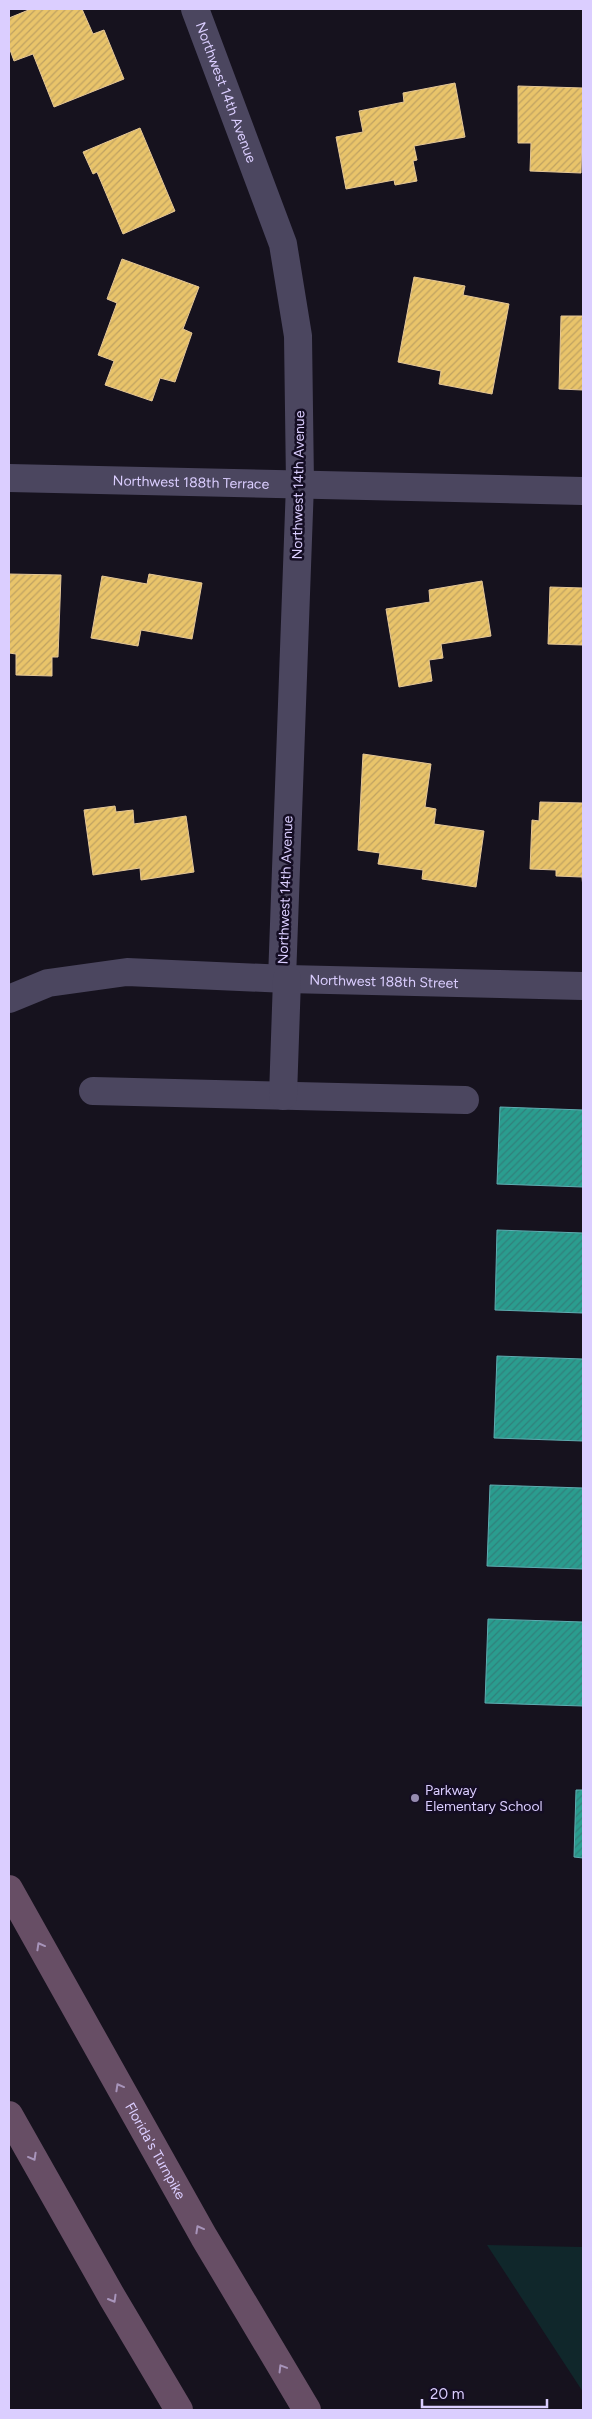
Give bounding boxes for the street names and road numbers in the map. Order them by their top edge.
street label: Northwest 14th Avenue [192,20,260,166]
street label: Northwest 14th Avenue [289,410,308,560]
street label: Northwest 188th Terrace [113,472,270,493]
street label: Northwest 14th Avenue [274,815,297,965]
street label: Northwest 188th Street [309,972,459,992]
street label: Florida's Turnpike [121,2100,189,2203]

